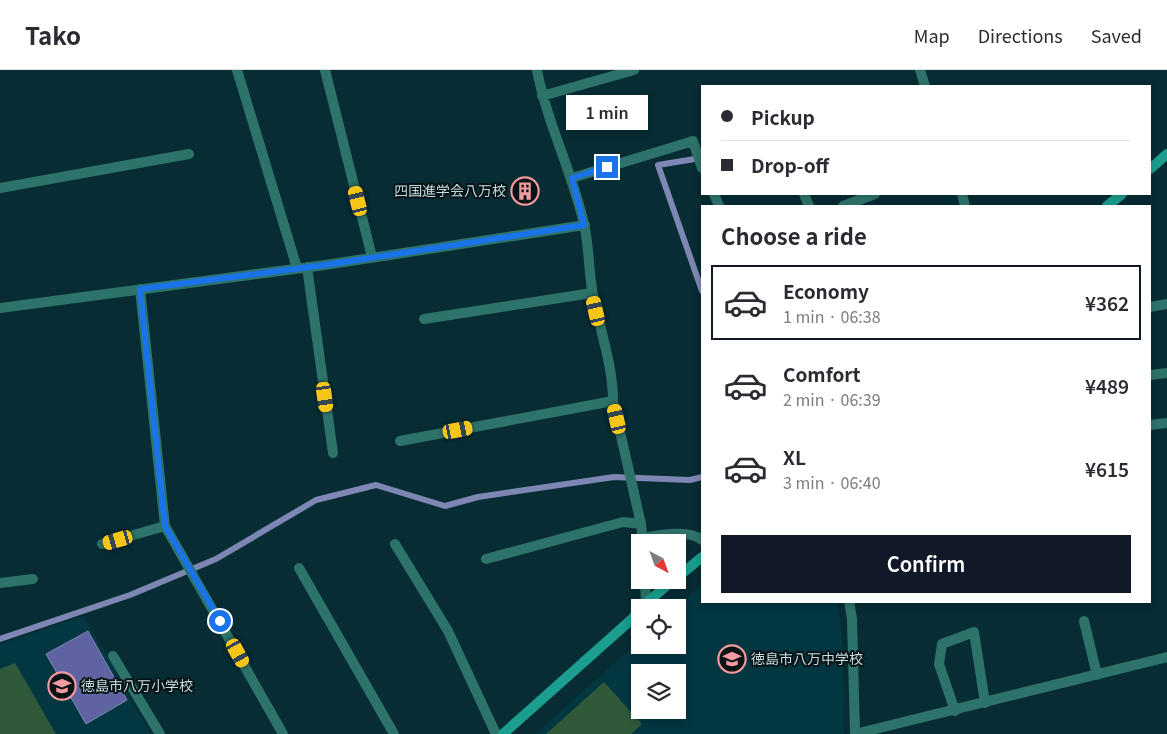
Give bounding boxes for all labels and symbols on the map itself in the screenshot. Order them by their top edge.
callout: 1 min [566,94,648,129]
route end [596,156,618,178]
building icon: 四国進学会八万校 [510,176,540,206]
place label: 四国進学会八万校 [394,180,506,200]
car [347,185,368,217]
car [585,295,606,327]
car [315,381,334,413]
car [606,403,627,435]
car [441,420,474,440]
car [101,529,134,551]
north arrow [631,534,686,589]
route start [209,610,231,632]
car [224,636,251,670]
school or university icon: 徳島市八万中学校 [717,644,747,674]
place label: 徳島市八万中学校 [751,648,863,668]
school or university icon: 徳島市八万小学校 [47,671,77,701]
place label: 徳島市八万小学校 [81,675,193,695]

